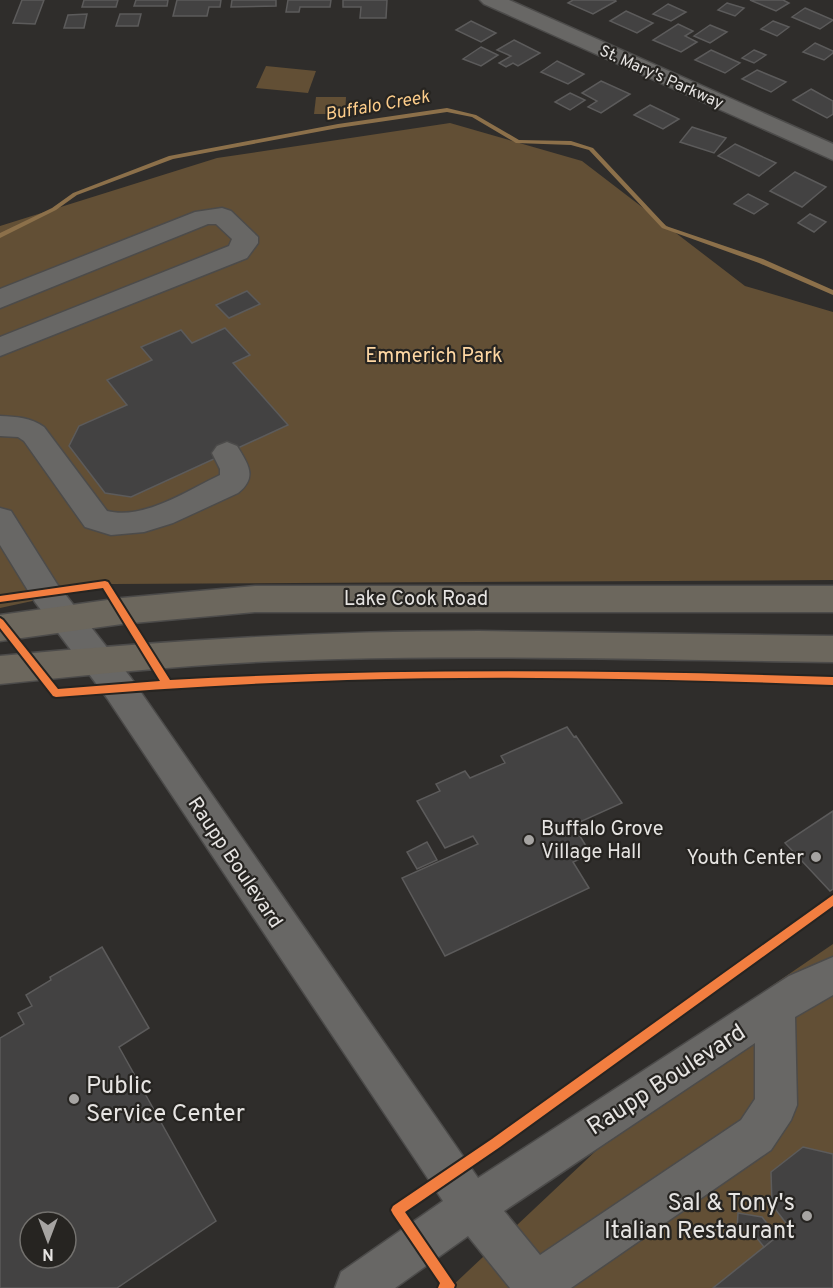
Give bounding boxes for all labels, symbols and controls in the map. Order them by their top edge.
street label: St. Mary's Parkway [596,41,726,114]
water label: Buffalo Creek [323,86,432,127]
park label: Emmerich Park [365,344,503,370]
street label: Lake Cook Road [344,587,488,613]
street label: Raupp Boulevard [181,793,288,934]
place label: Buffalo Grove Village Hall [541,817,663,866]
marker: Buffalo Grove Village Hall [522,833,536,847]
place label: Youth Center [686,846,804,872]
marker: Youth Center [809,850,823,864]
street label: Raupp Boulevard [582,1018,752,1143]
place label: Public Service Center [86,1072,245,1130]
marker: Public Service Center [67,1092,81,1106]
place label: Sal & Tony's Italian Restaurant [604,1189,795,1247]
marker: Sal & Tony's Italian Restaurant [800,1209,814,1223]
north arrow [18,1210,78,1270]
text: N [42,1243,54,1263]

